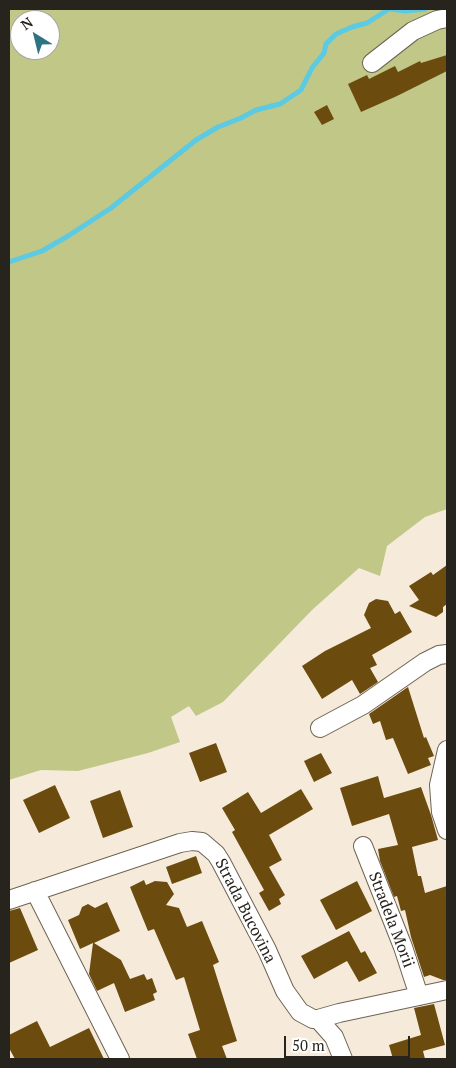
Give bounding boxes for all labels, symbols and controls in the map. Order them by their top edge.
north arrow [10,10,60,60]
text: N [17,12,36,34]
street label: Strada Bucovina [210,855,280,967]
street label: Stradela Morii [364,869,418,971]
scale bar [286,1026,412,1058]
text: 50 m [292,1035,325,1055]

